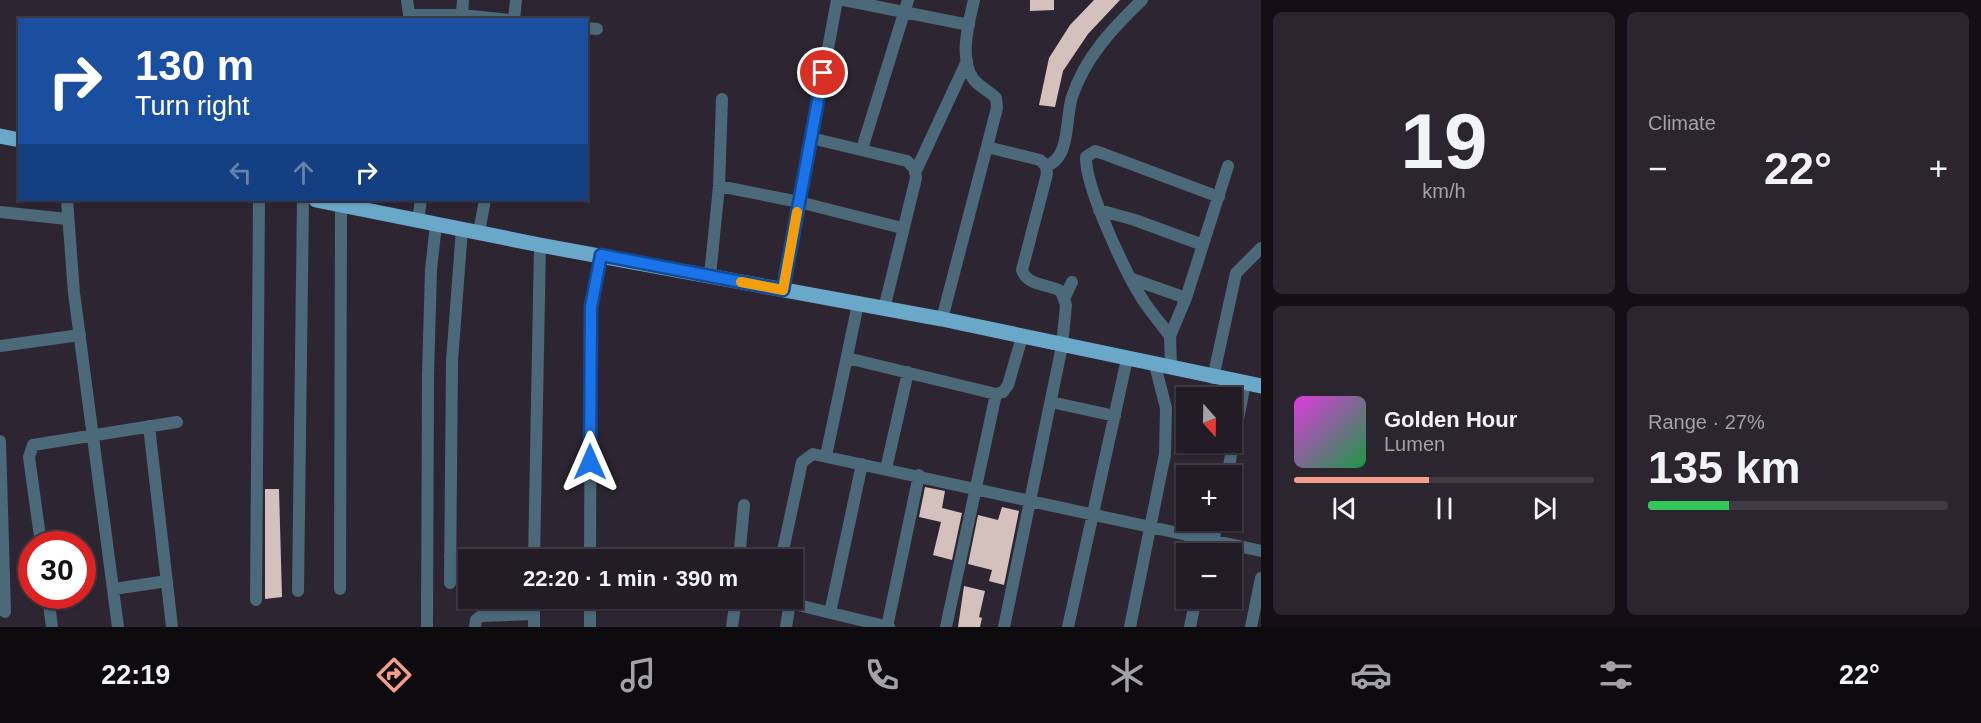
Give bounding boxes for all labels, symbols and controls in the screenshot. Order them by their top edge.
icon: right [36,42,114,120]
text: 130 m [135,42,254,89]
pin [797,47,848,98]
icon: arrive [806,56,839,89]
text: Turn right [135,91,250,121]
text: 19 [1401,97,1487,185]
text: Climate [1648,112,1716,134]
text: 22° [1764,143,1832,194]
text: − [1648,150,1667,187]
text: + [1929,150,1948,187]
icon: left [224,156,257,189]
icon: ahead [287,156,320,189]
icon: right [350,156,383,189]
text: km/h [1422,180,1466,202]
north arrow [1176,387,1242,453]
map controls [1176,387,1242,609]
text: Golden Hour [1384,407,1517,432]
text: Range · 27% [1648,411,1765,433]
position arrow [558,430,622,494]
text: Lumen [1384,433,1445,455]
text: 135 km [1648,442,1801,493]
button: + [1176,465,1242,531]
icon: previous [1328,492,1361,525]
icon: pause [1428,492,1461,525]
icon: next [1528,492,1561,525]
speed limit sign: 30 [18,531,96,609]
button: − [1176,543,1242,609]
text: 22:20 · 1 min · 390 m [523,566,738,591]
icon: directions [373,654,415,696]
icon: music [617,654,659,696]
icon: phone [861,654,903,696]
icon: climate [1106,654,1148,696]
icon: car [1350,654,1392,696]
icon: filters [1595,654,1637,696]
text: 22:19 [101,660,170,690]
text: 22° [1839,660,1880,690]

